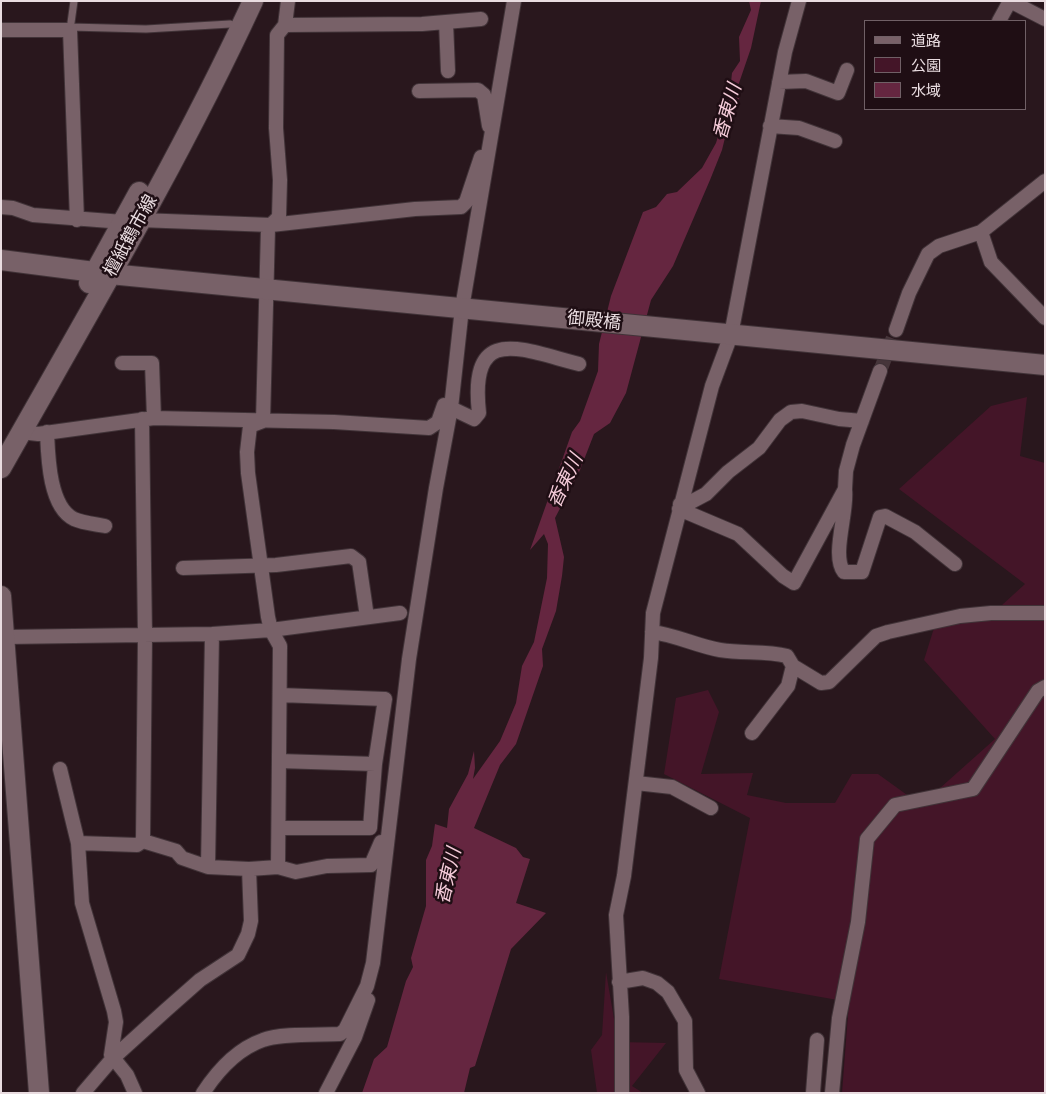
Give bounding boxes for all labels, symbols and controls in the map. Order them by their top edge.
legend [864,20,1026,110]
text: 道路 [911,32,941,50]
text: 公園 [911,57,941,75]
water label: 香東川 [709,81,747,143]
text: 水域 [911,82,941,100]
street label: 檀紙鶴市線 [100,191,162,281]
street label: 御殿橋 [566,307,622,335]
water label: 香東川 [544,450,588,512]
water label: 香東川 [431,846,467,906]

